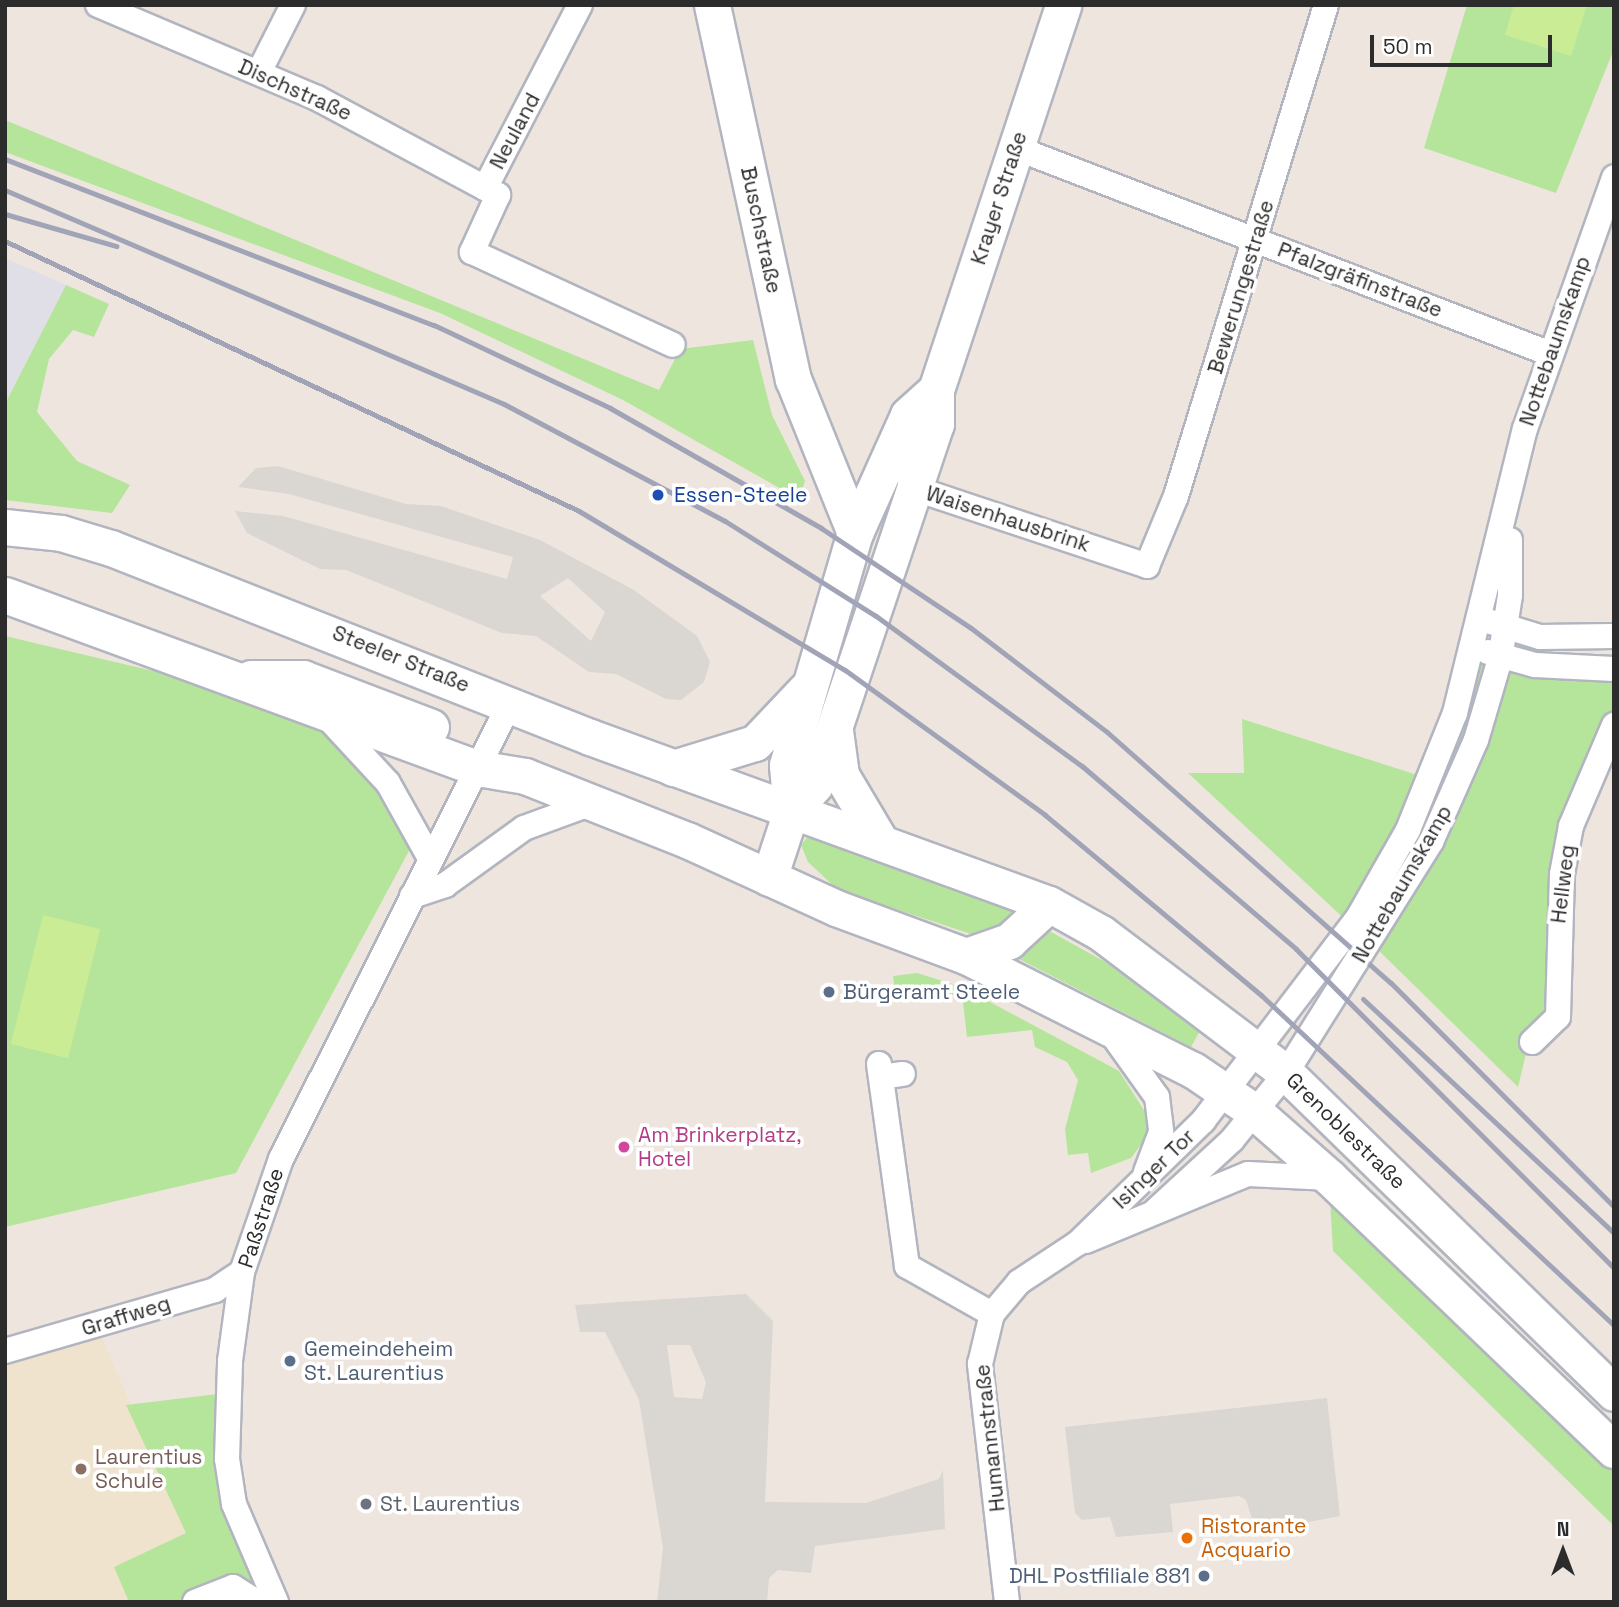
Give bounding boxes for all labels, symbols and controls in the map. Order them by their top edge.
scale bar [1374,21,1556,65]
text: 50 m [1383,33,1433,60]
street label: Dischstraße [234,54,356,126]
street label: Neuland [484,89,546,173]
street label: Krayer Straße [966,128,1032,268]
street label: Buschstraße [735,164,787,296]
street label: Bewerungestraße [1203,197,1279,377]
street label: Pfalzgräfinstraße [1274,237,1446,323]
street label: Nottebaumskamp [1514,253,1596,429]
street label: Waisenhausbrink [923,481,1093,557]
place label: Essen-Steele [674,482,807,508]
marker: Essen-Steele [648,485,668,505]
street label: Steeler Straße [329,620,473,698]
street label: Nottebaumskamp [1347,801,1457,967]
street label: Hellweg [1546,843,1580,925]
place label: Bürgeramt Steele [843,979,1020,1005]
marker: Bürgeramt Steele [821,984,837,1000]
street label: Grenoblestraße [1281,1068,1411,1194]
place label: Am Brinkerplatz, Hotel [638,1122,802,1172]
street label: Isinger Tor [1108,1124,1200,1214]
marker: Am Brinkerplatz, Hotel [616,1139,632,1155]
street label: Paßstraße [233,1165,289,1271]
street label: Graffweg [79,1291,173,1341]
place label: Gemeindeheim St. Laurentius [304,1336,453,1386]
marker: Gemeindeheim St. Laurentius [282,1353,298,1369]
street label: Humannstraße [970,1363,1010,1513]
place label: Laurentius Schule [95,1444,202,1494]
marker: Laurentius Schule [73,1461,89,1477]
place label: St. Laurentius [380,1491,521,1517]
marker: St. Laurentius [358,1496,374,1512]
place label: Ristorante Acquario [1201,1513,1306,1563]
north arrow [1528,1516,1598,1586]
text: N [1557,1517,1569,1542]
marker: Ristorante Acquario [1179,1530,1195,1546]
place label: DHL Postfiliale 881 [1008,1563,1190,1589]
marker: DHL Postfiliale 881 [1196,1568,1212,1584]

